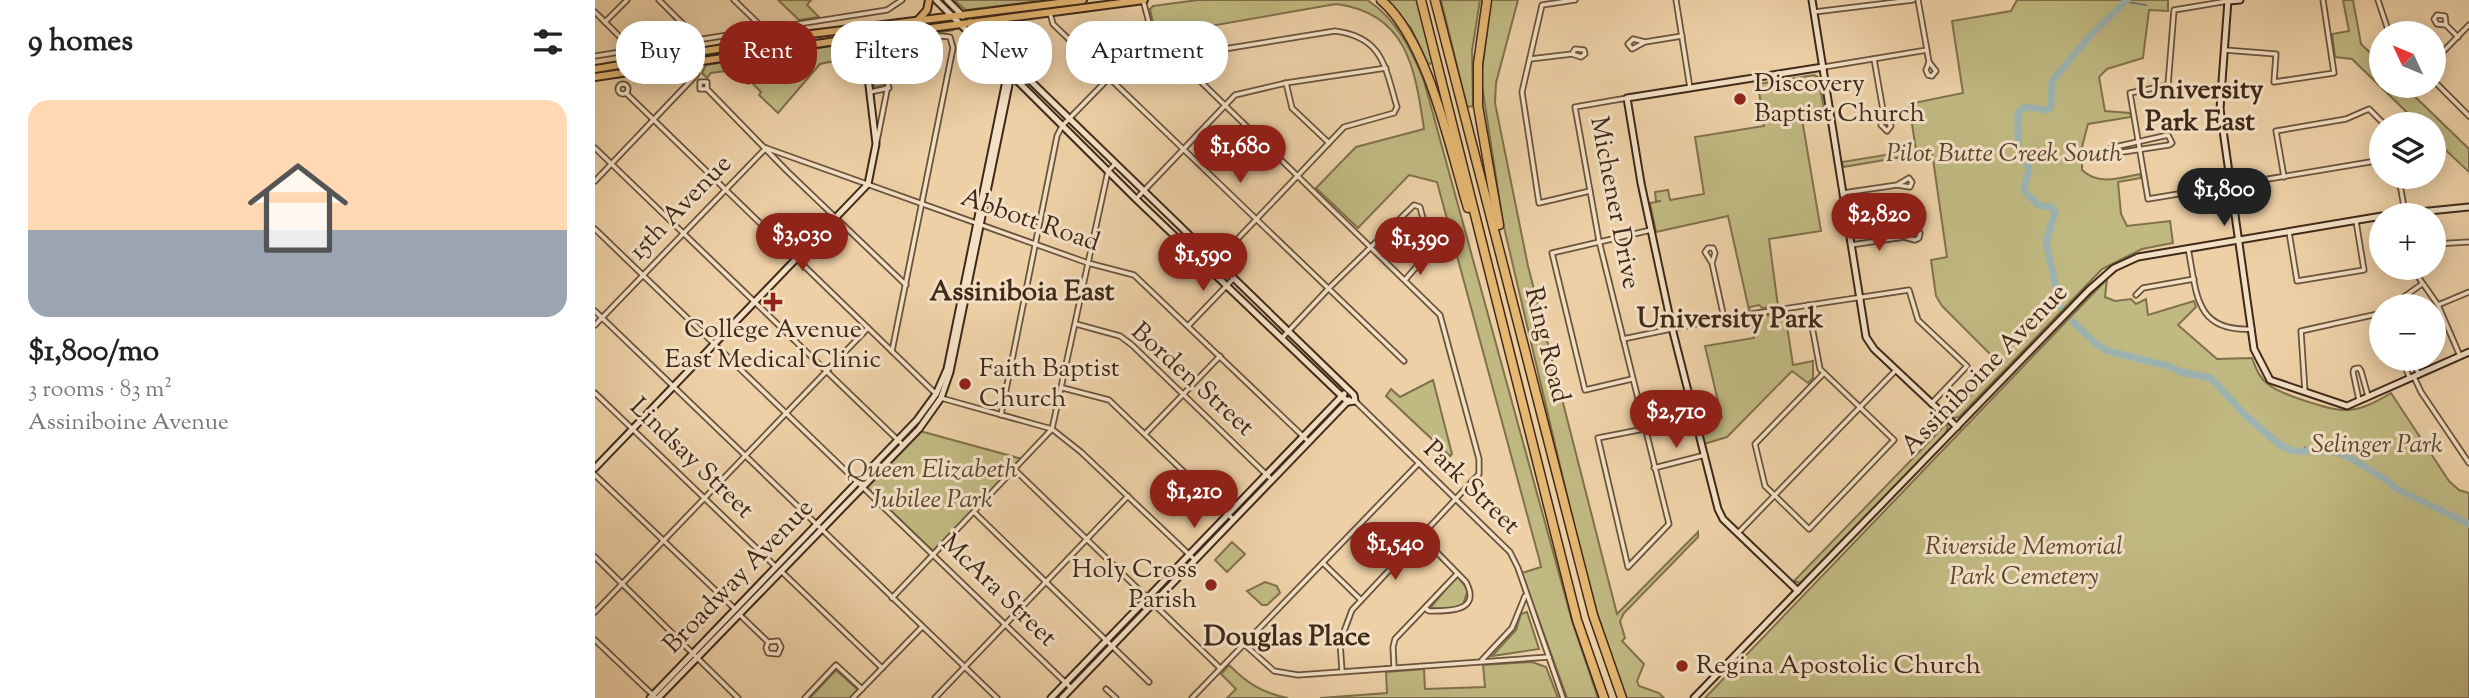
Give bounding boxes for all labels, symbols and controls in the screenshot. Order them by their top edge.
text: 9 homes [28,21,133,64]
chip: Buy [616,21,705,84]
chip: Rent [719,21,817,84]
chip: Filters [831,21,943,84]
chip: New [957,21,1052,84]
chip: Apartment [1066,21,1228,84]
north arrow [2369,21,2447,98]
map controls [2369,21,2446,371]
icon: filters [529,23,567,61]
place label: Discovery Baptist Church [1754,66,1925,133]
district label: University Park East [2137,71,2263,143]
marker: Discovery Baptist Church [1732,91,1748,107]
button: layers [2369,112,2446,189]
street label: Michener Drive [1579,114,1649,292]
pin: $1,680 [1183,125,1297,185]
text: $1,680 [1210,131,1270,164]
park label: Pilot Butte Creek South [1886,136,2122,173]
icon: home [235,145,361,271]
street label: 15th Avenue [621,147,741,269]
pin: $1,800 [2167,168,2281,228]
text: $1,800 [2193,174,2255,207]
street label: Abbott Road [955,180,1105,262]
pin: $2,820 [1822,194,1936,253]
text: $2,820 [1848,199,1910,232]
button: + [2369,203,2446,280]
pin: $3,030 [745,214,859,273]
pin: $1,390 [1363,218,1477,277]
text: $3,030 [772,219,832,252]
text: $1,390 [1391,223,1449,256]
pin: $1,590 [1146,233,1260,293]
text: $1,590 [1174,239,1232,272]
district label: Assiniboia East [930,273,1115,313]
street label: Assiniboine Avenue [1893,276,2077,464]
street label: Ring Road [1514,283,1578,407]
marker: College Avenue East Medical Clinic [763,292,783,312]
button: − [2369,294,2446,371]
district label: University Park [1637,300,1824,340]
place label: College Avenue East Medical Clinic [665,312,881,379]
street label: Borden Street [1122,314,1262,446]
text: $1,800/mo [28,331,159,374]
place label: Faith Baptist Church [979,351,1120,418]
text: 3 rooms · 83 m² [28,374,172,407]
marker: Faith Baptist Church [957,376,973,392]
street label: Lindsay Street [620,390,762,528]
pin: $2,710 [1619,391,1733,450]
text: $2,710 [1646,396,1706,429]
text: Assiniboine Avenue [28,407,229,440]
park label: Selinger Park [2311,427,2443,464]
street label: Park Street [1414,432,1528,544]
park label: Queen Elizabeth Jubilee Park [847,452,1018,519]
pin: $1,210 [1137,470,1251,530]
text: $1,210 [1166,476,1222,509]
street label: Broadway Avenue [655,491,823,663]
pin: $1,540 [1338,522,1452,582]
street label: McAra Street [932,526,1065,656]
text: $1,540 [1366,528,1424,561]
park label: Riverside Memorial Park Cemetery [1925,529,2123,596]
place label: Holy Cross Parish [1072,552,1197,619]
marker: Holy Cross Parish [1203,577,1219,593]
district label: Douglas Place [1204,618,1370,658]
place label: Regina Apostolic Church [1696,648,1981,685]
marker: Regina Apostolic Church [1674,658,1690,674]

